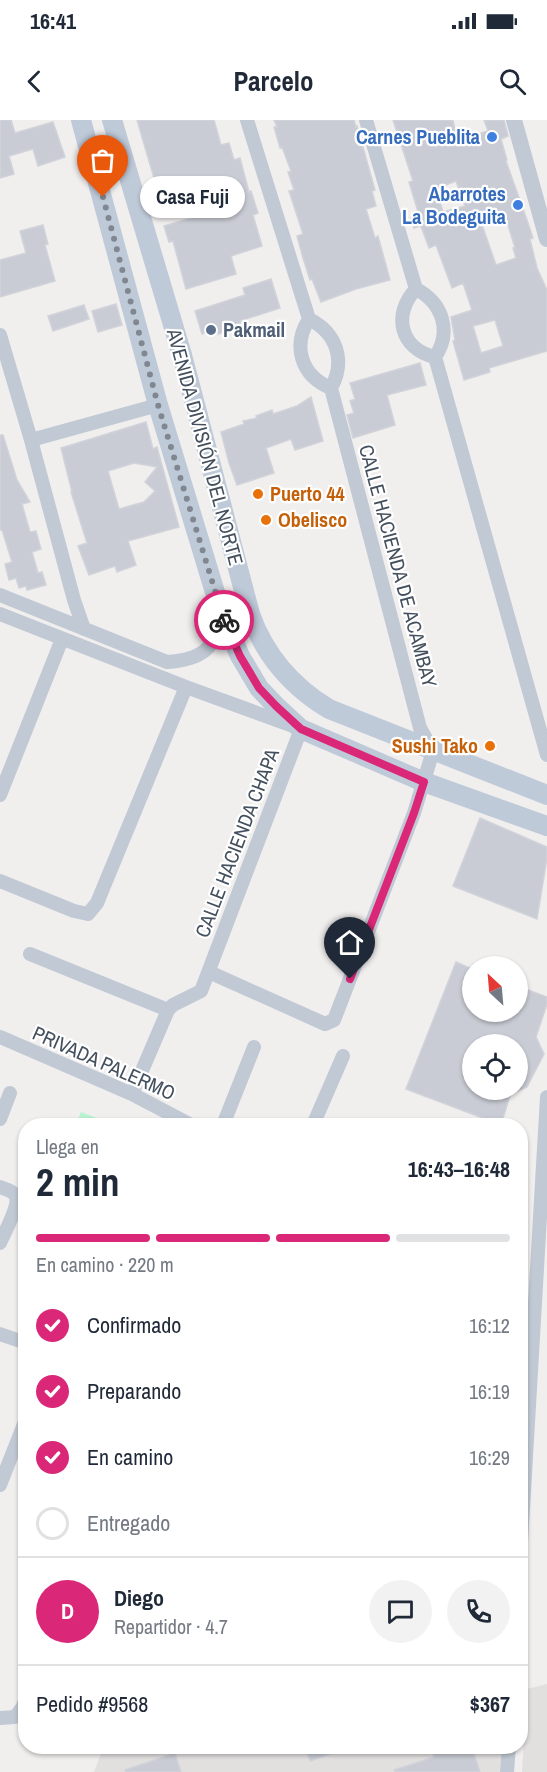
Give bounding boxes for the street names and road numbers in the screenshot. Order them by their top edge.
street label: AVENIDA DIVISIÓN DEL NORTE [161,325,250,568]
street label: CALLE HACIENDA DE ACAMBAY [353,441,444,690]
street label: CALLE HACIENDA CHAPA [188,744,285,941]
street label: PRIVADA PALERMO [29,1019,180,1106]

